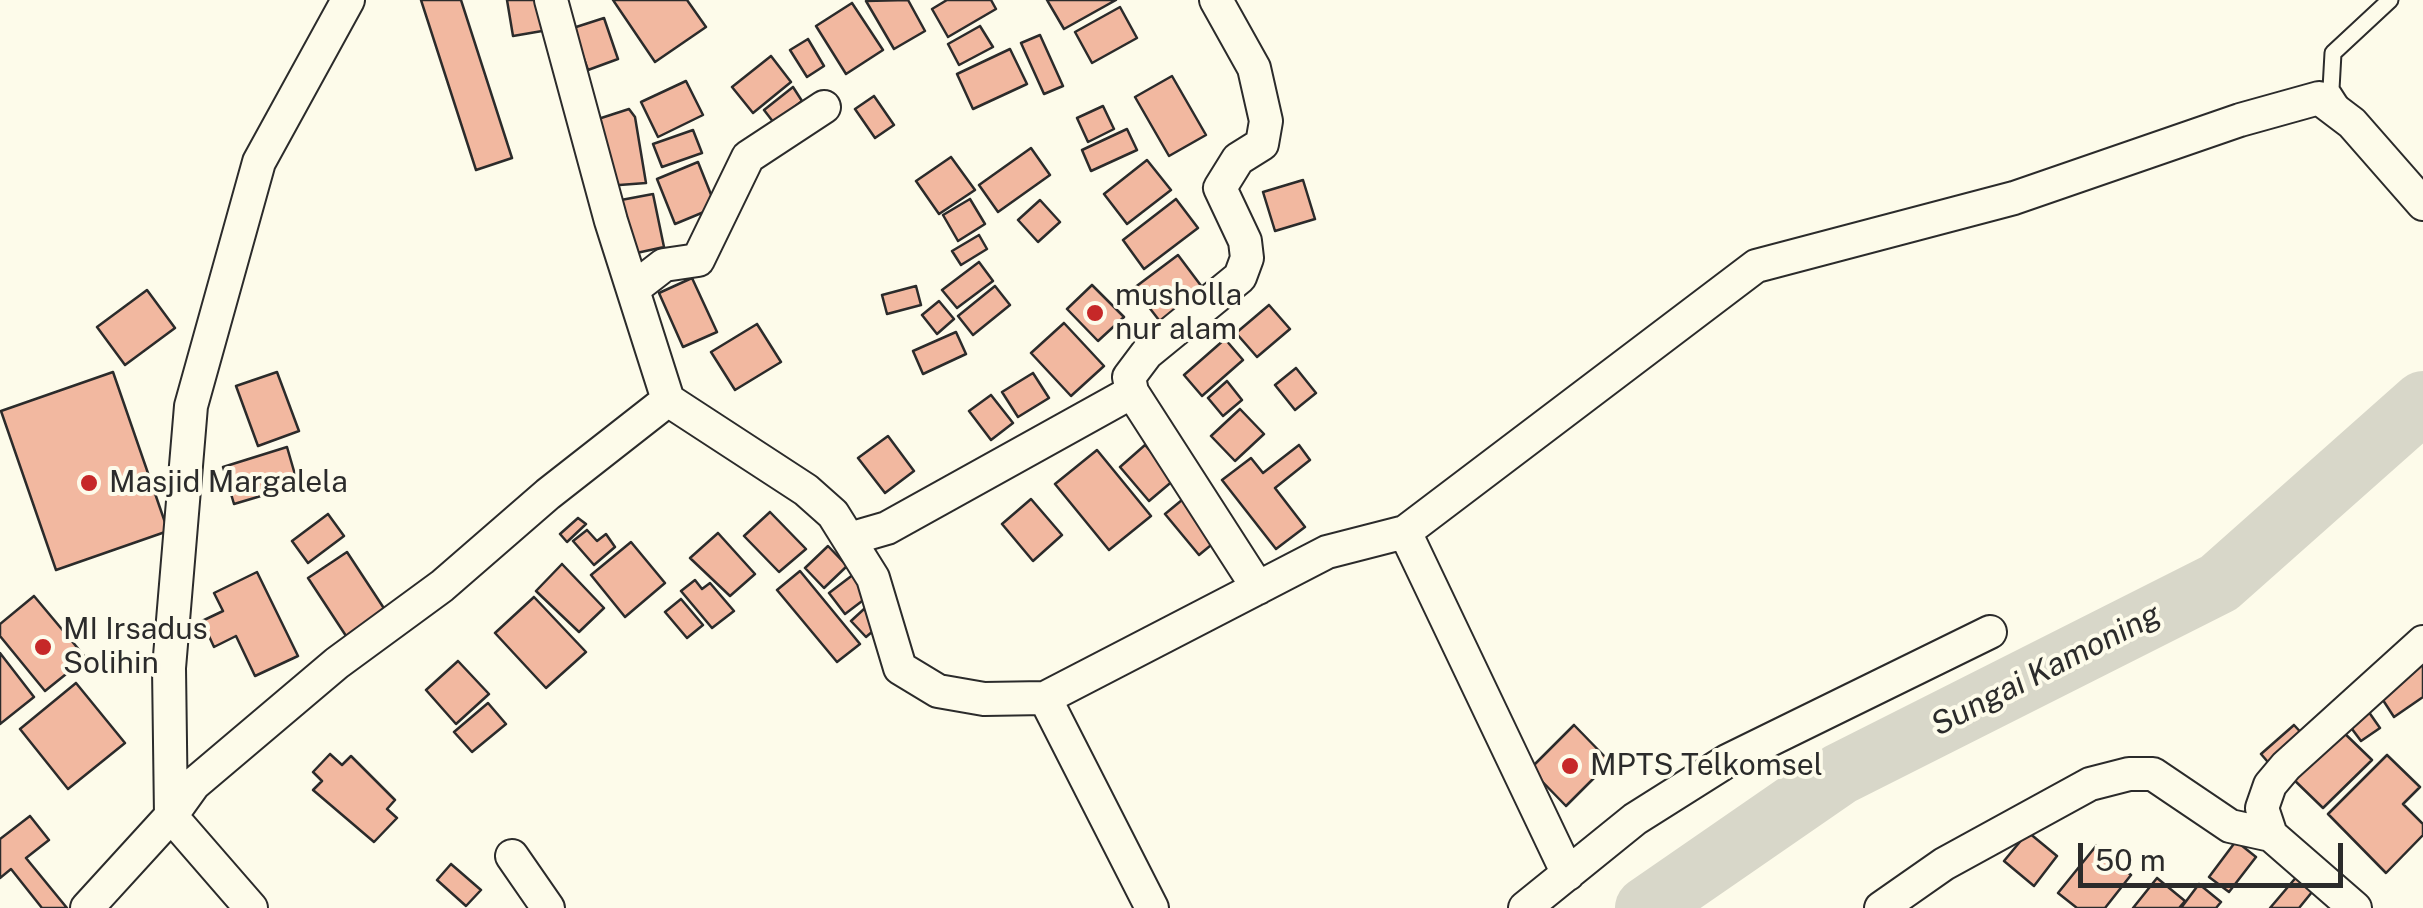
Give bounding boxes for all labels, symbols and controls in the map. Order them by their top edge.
place label: musholla nur alam [1115,278,1242,348]
marker: musholla nur alam [1084,302,1106,324]
place label: Masjid Margalela [109,465,348,501]
marker: Masjid Margalela [78,472,100,494]
water label: Sungai Kamoning [1925,596,2167,744]
place label: MI Irsadus Solihin [63,612,208,682]
marker: MI Irsadus Solihin [32,636,54,658]
place label: MPTS Telkomsel [1590,748,1823,784]
marker: MPTS Telkomsel [1559,755,1581,777]
scale bar [2083,823,2348,885]
text: 50 m [2095,842,2166,878]

